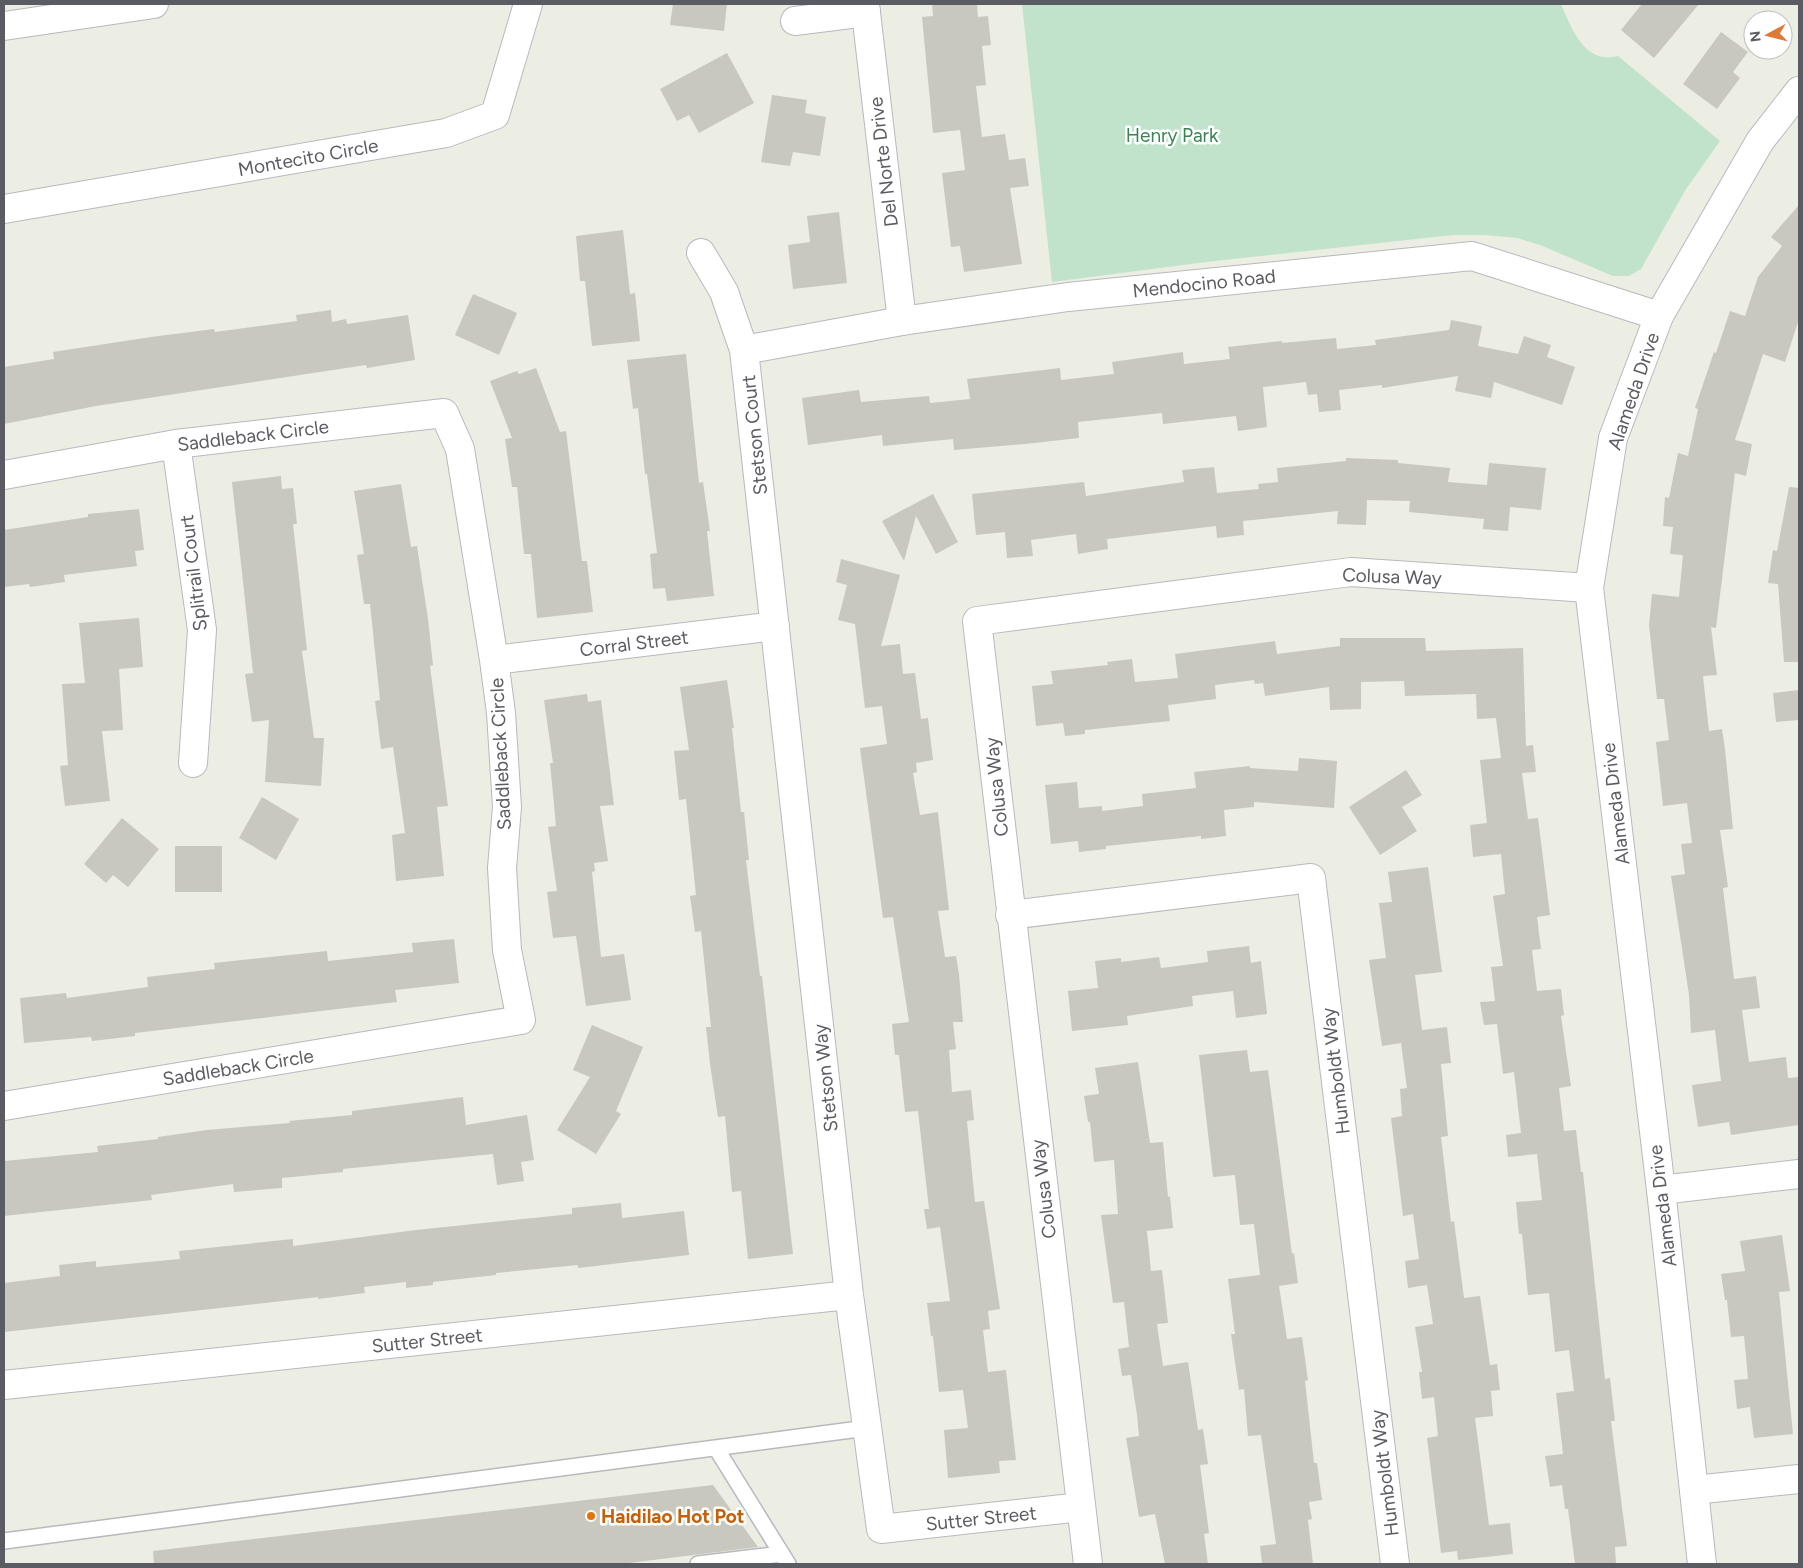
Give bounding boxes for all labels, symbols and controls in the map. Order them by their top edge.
north arrow [1743,10,1793,60]
text: N [1746,30,1765,43]
street label: Del Norte Drive [864,96,903,228]
park label: Henry Park [1126,124,1219,147]
street label: Montecito Circle [236,134,380,181]
street label: Mendocino Road [1131,265,1277,302]
street label: Alameda Drive [1603,329,1664,453]
street label: Stetson Court [737,374,772,496]
street label: Saddleback Circle [176,415,330,456]
street label: Splitrail Court [175,513,212,632]
street label: Colusa Way [1342,563,1442,590]
street label: Corral Street [578,625,690,662]
street label: Saddleback Circle [485,677,516,831]
street label: Colusa Way [980,736,1013,838]
street label: Alameda Drive [1597,742,1634,866]
street label: Humboldt Way [1316,1006,1355,1136]
street label: Stetson Way [808,1023,843,1133]
street label: Saddleback Circle [161,1044,315,1091]
street label: Colusa Way [1026,1138,1061,1240]
street label: Alameda Drive [1644,1144,1681,1268]
street label: Sutter Street [371,1323,484,1358]
street label: Humboldt Way [1365,1408,1404,1538]
street label: Sutter Street [925,1501,1038,1536]
place label: Haidilao Hot Pot [601,1505,745,1528]
marker: Haidilao Hot Pot [585,1510,597,1522]

